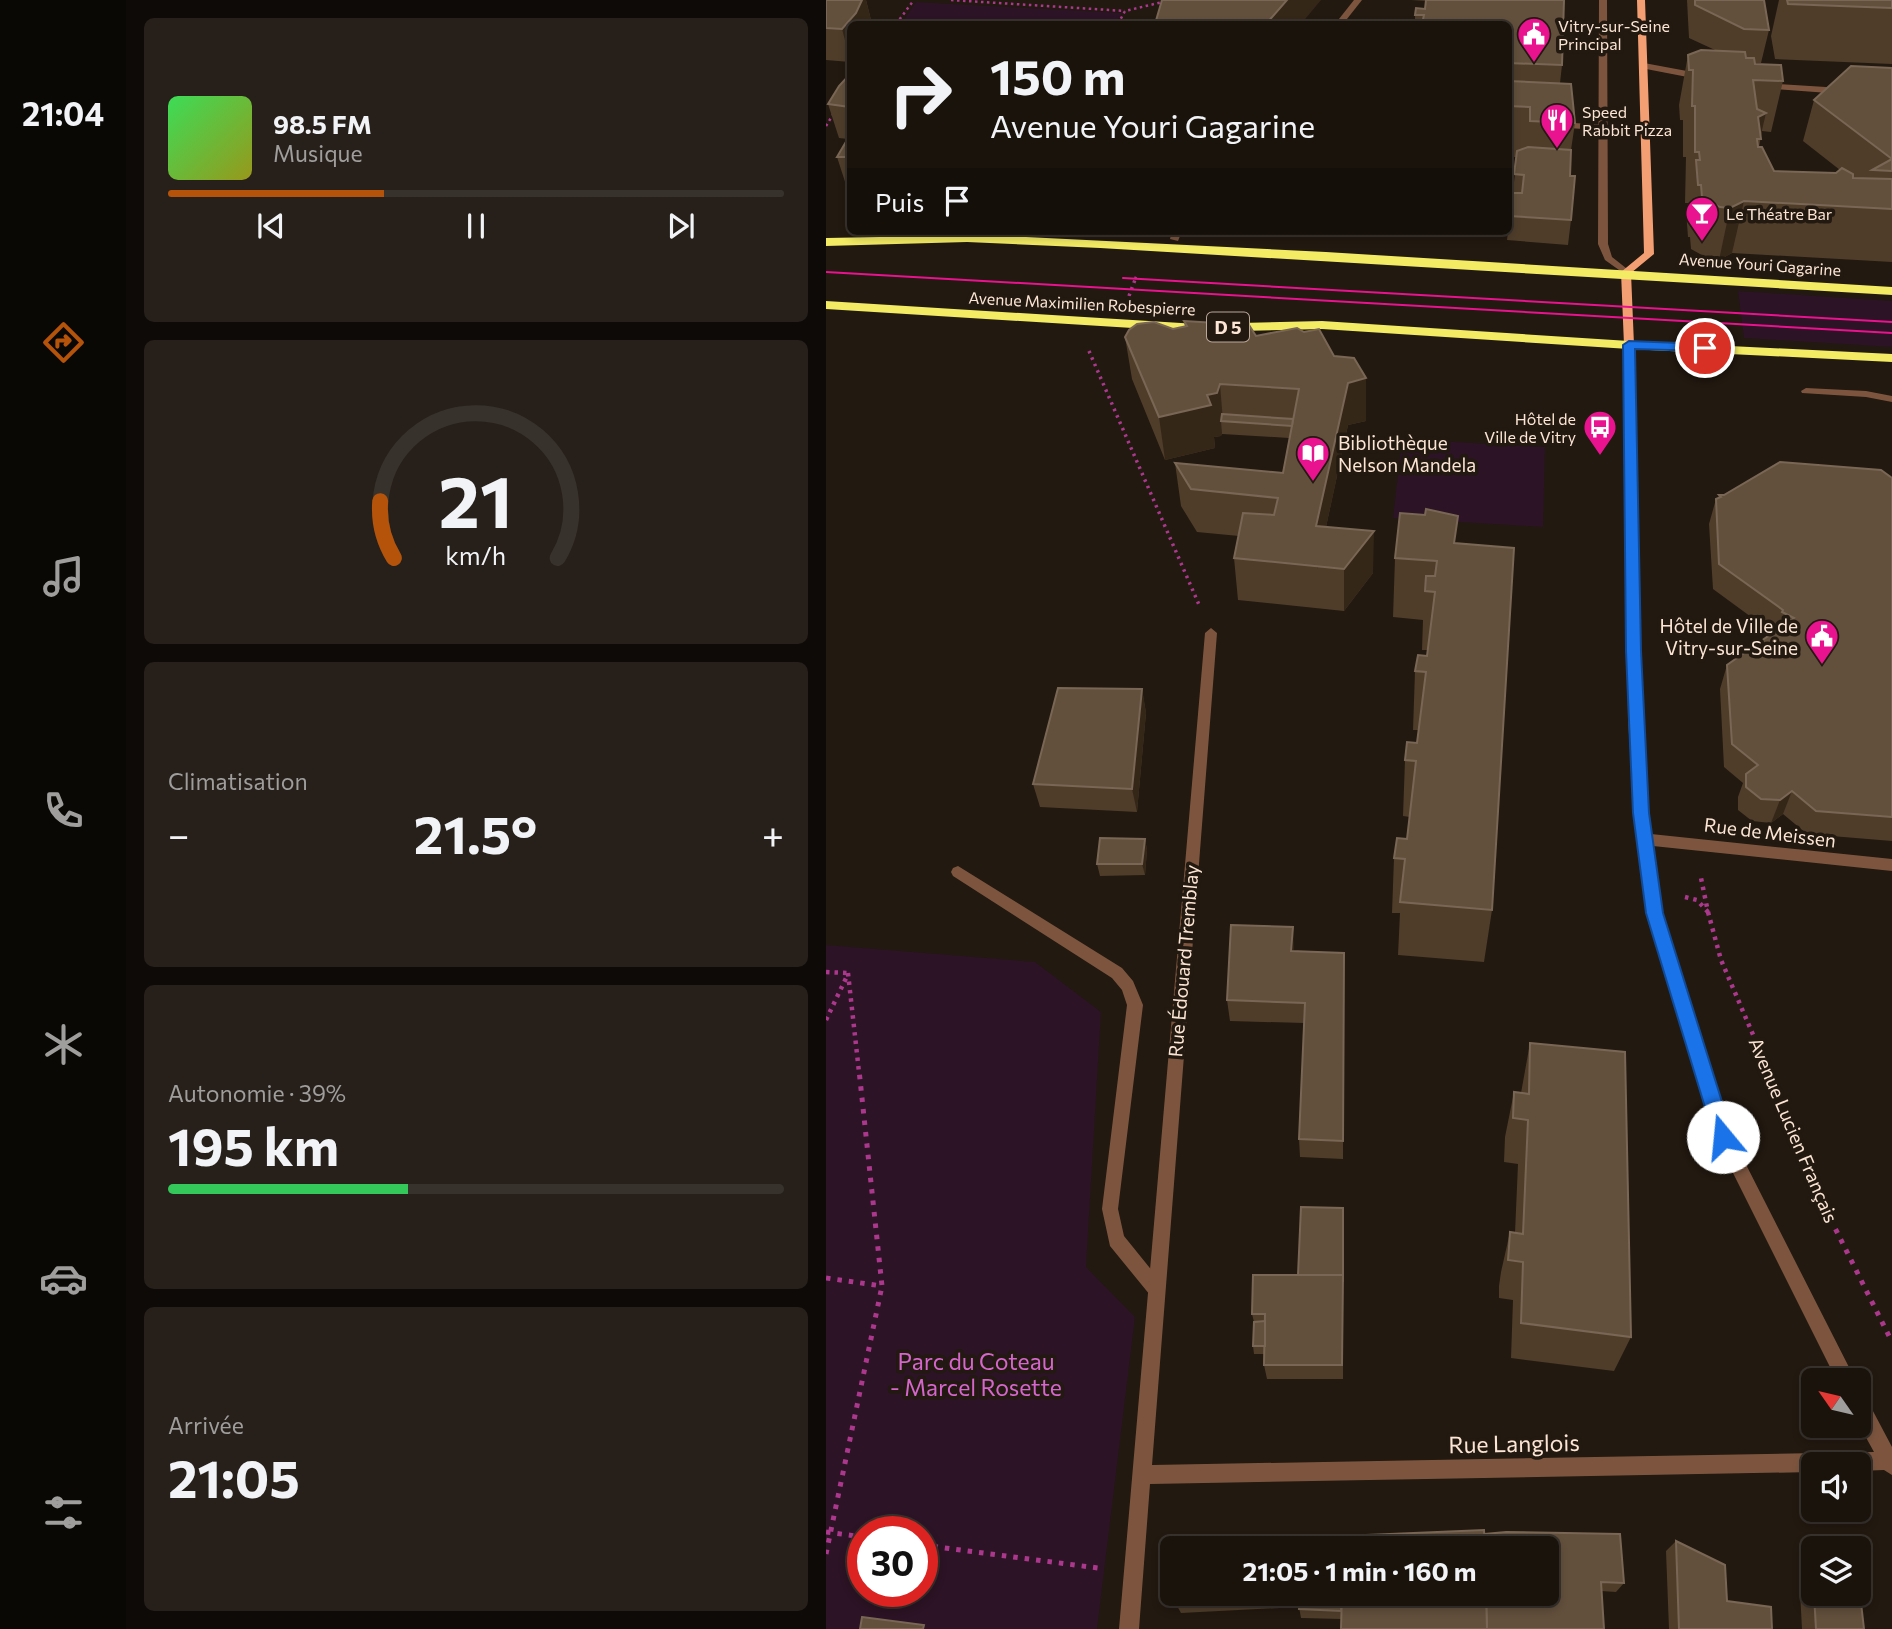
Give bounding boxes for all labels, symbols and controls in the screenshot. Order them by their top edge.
public building icon: Vitry-sur-Seine Principal [1515,15,1553,64]
place label: Vitry-sur-Seine Principal [1558,16,1670,53]
text: 150 m [990,45,1125,105]
icon: right [875,49,966,140]
text: 21:04 [22,93,104,133]
restaurant icon: Speed Rabbit Pizza [1538,101,1576,150]
place label: Speed Rabbit Pizza [1582,102,1672,139]
text: Avenue Youri Gagarine [990,105,1315,145]
text: 98.5 FM [273,108,372,139]
text: Musique [273,139,363,167]
icon: arrive [938,182,976,220]
text: Puis [875,186,924,217]
bar icon: Le Théatre Bar [1683,194,1721,243]
place label: Le Théatre Bar [1726,204,1833,223]
icon: previous [252,207,290,245]
icon: pause [457,207,495,245]
icon: next [662,207,700,245]
street label: Avenue Youri Gagarine [1678,249,1842,279]
street label: Avenue Maximilien Robespierre [968,288,1196,318]
road number: D 5 [1207,312,1249,342]
icon: directions [39,318,88,367]
pin [1675,318,1735,378]
icon: arrive [1686,329,1724,367]
bus stop icon: Hôtel de Ville de Vitry [1581,408,1619,457]
place label: Hôtel de Ville de Vitry [1484,409,1576,446]
place label: Bibliothèque Nelson Mandela [1338,431,1476,476]
library icon: Bibliothèque Nelson Mandela [1294,434,1332,483]
text: 21 [439,455,513,544]
text: km/h [446,540,506,570]
icon: music [39,552,88,601]
place label: Hôtel de Ville de Vitry-sur-Seine [1660,614,1798,659]
public building icon: Hôtel de Ville de Vitry-sur-Seine [1803,617,1841,666]
text: Climatisation [168,767,308,795]
icon: phone [39,786,88,835]
text: 21.5° [414,801,537,865]
text: − [168,810,190,857]
text: + [762,810,784,857]
street label: Rue de Meissen [1703,812,1837,852]
street label: Rue Édouard Tremblay [1163,864,1203,1058]
icon: climate [39,1020,88,1069]
street label: Avenue Lucien Français [1745,1034,1843,1226]
text: Autonomie · 39% [168,1079,346,1107]
position arrow [1686,1100,1760,1174]
text: 195 km [168,1113,339,1177]
icon: car [39,1254,88,1303]
park label: Parc du Coteau - Marcel Rosette [890,1347,1062,1401]
north arrow [1801,1368,1871,1438]
map controls [1801,1368,1871,1606]
text: Arrivée [168,1411,244,1439]
street label: Rue Langlois [1448,1428,1580,1458]
text: 21:05 [168,1445,300,1509]
button: sound [1801,1452,1871,1522]
icon: filters [39,1488,88,1537]
speed limit sign: 30 [847,1516,938,1607]
button: layers [1801,1536,1871,1606]
text: 21:05 · 1 min · 160 m [1243,1555,1476,1586]

